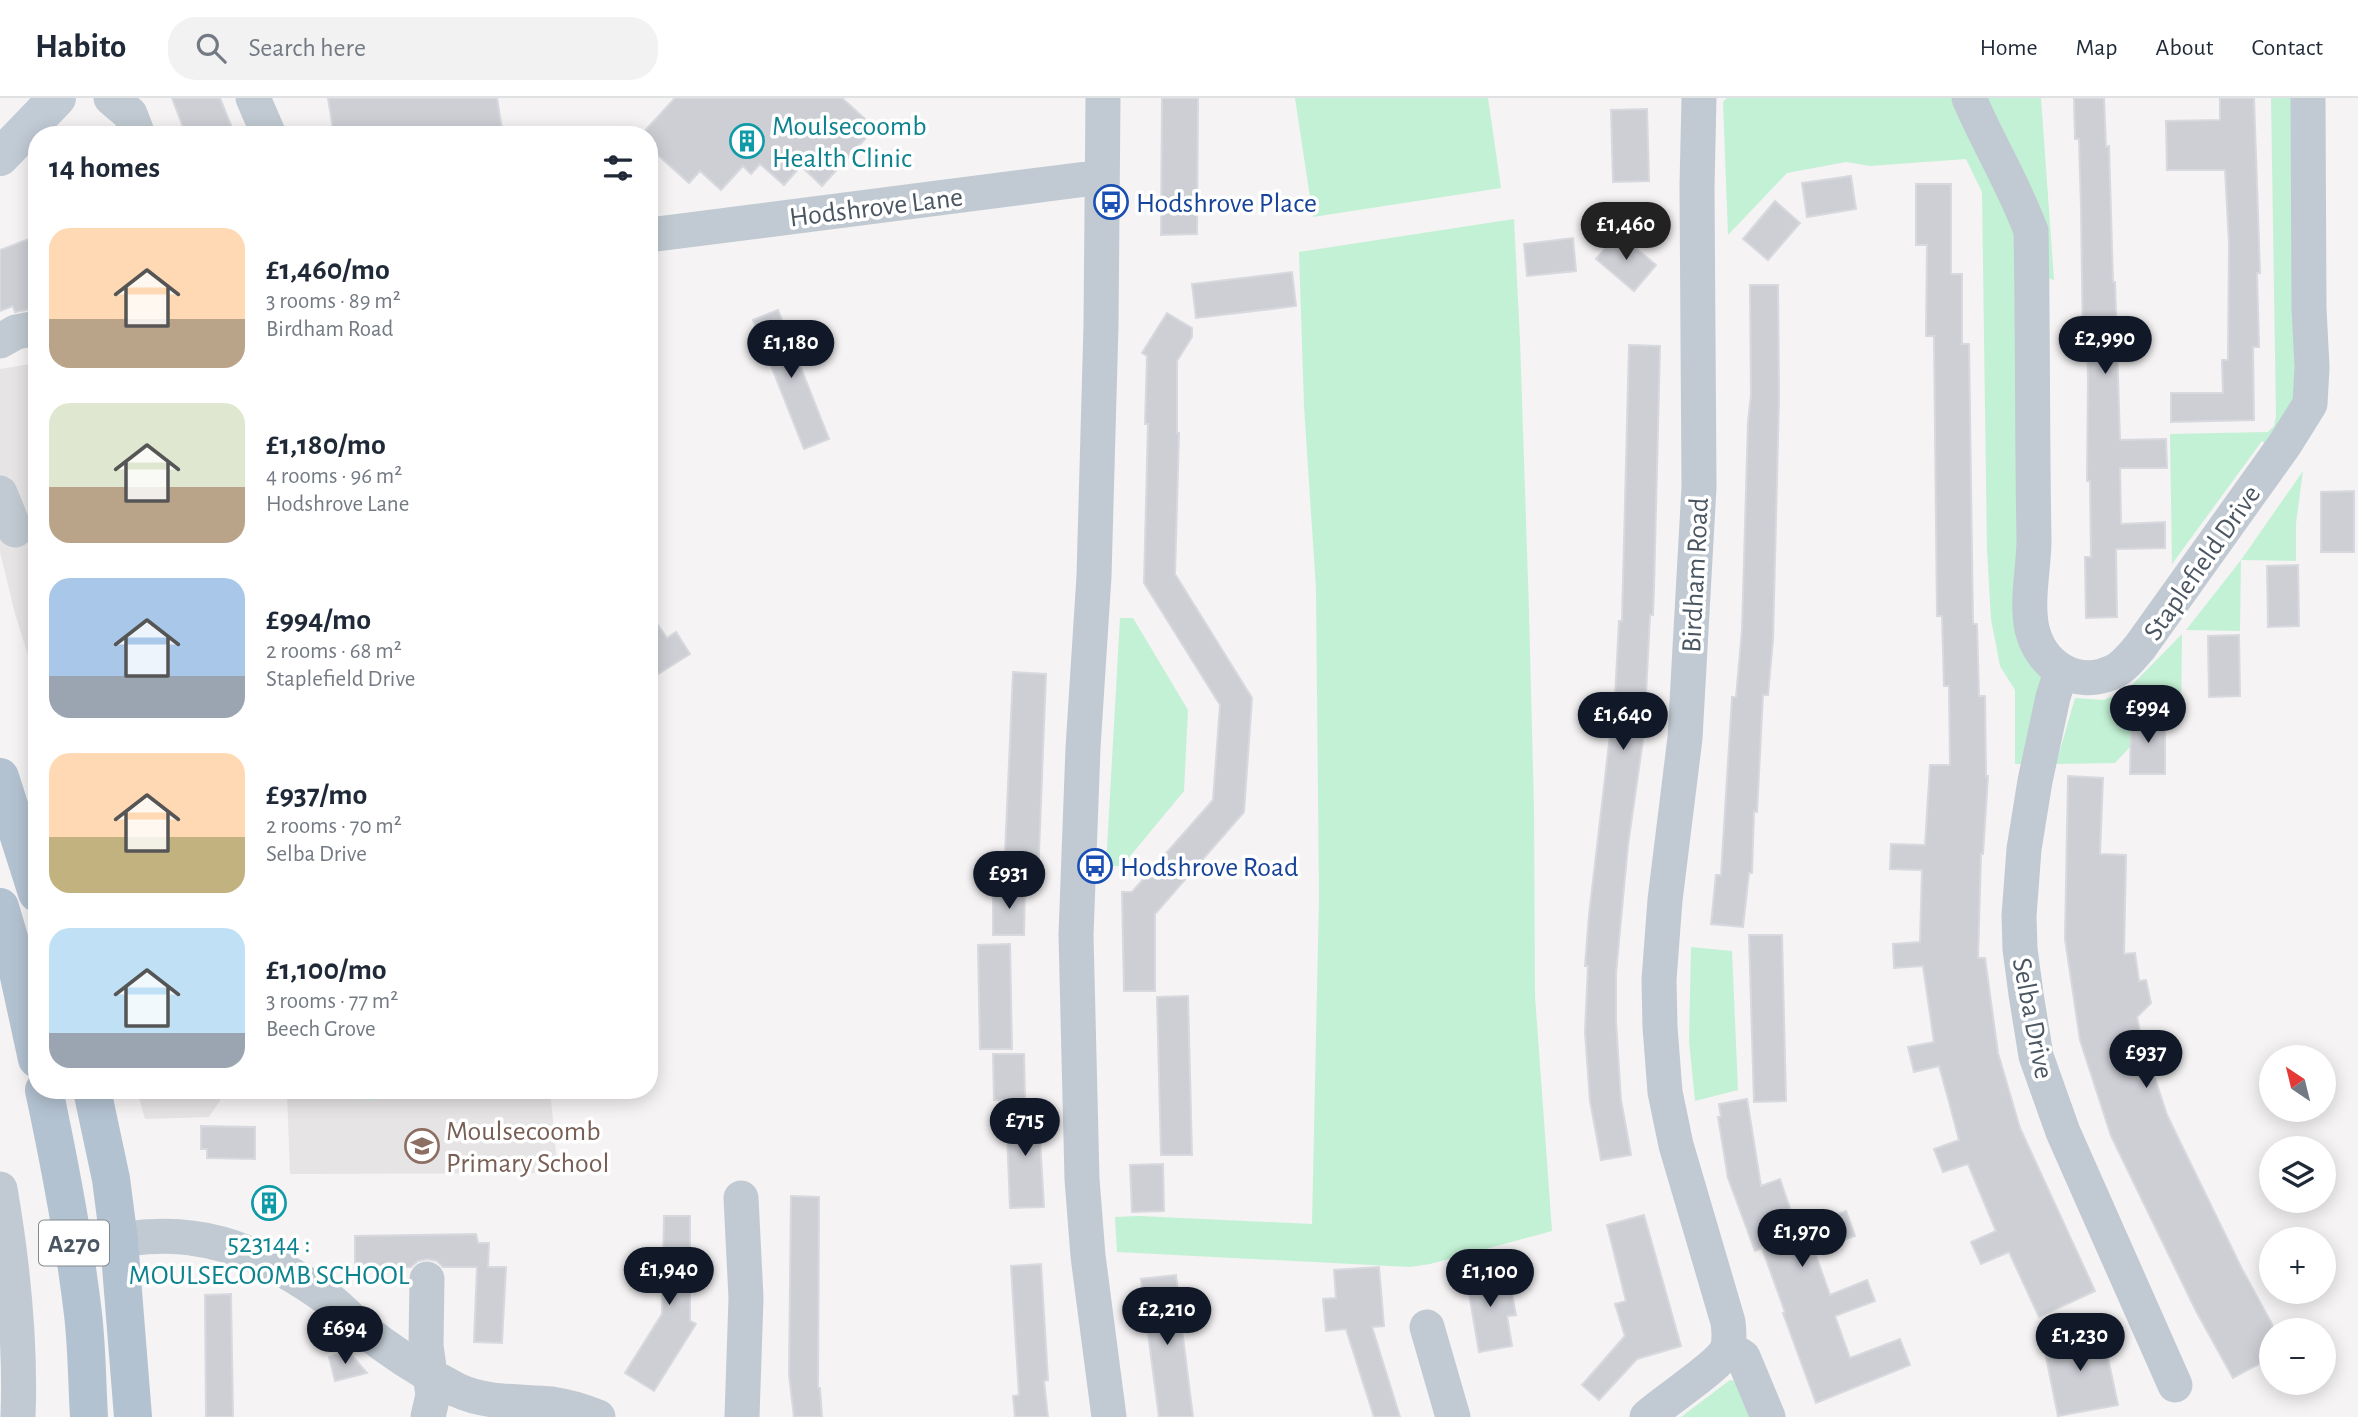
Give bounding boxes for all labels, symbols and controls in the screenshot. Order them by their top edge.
search box [168,17,658,80]
icon: search [192,29,230,67]
text: Habito [35,31,126,64]
text: Search here [248,35,366,61]
text: Home [1980,36,2038,60]
text: Map [2076,36,2118,60]
text: About [2156,36,2213,60]
text: Contact [2251,36,2323,60]
place label: Moulsecoomb Health Clinic [772,113,927,173]
building icon: Moulsecoomb Health Clinic [728,122,766,160]
icon: filters [599,149,637,187]
text: 14 homes [49,153,160,183]
street label: Hodshrove Lane [788,183,965,233]
bus stop icon: Hodshrove Place [1092,183,1130,221]
place label: Hodshrove Place [1136,190,1317,218]
pin: £1,460 [1569,202,1683,262]
text: £1,460 [1597,213,1655,236]
text: £1,460/mo [266,255,390,285]
icon: home [105,256,189,340]
text: 3 rooms · 89 m² [266,290,401,313]
pin: £2,990 [2048,316,2162,376]
text: Birdham Road [266,318,394,341]
pin: £1,180 [734,320,848,380]
text: £2,990 [2075,327,2135,350]
text: £1,180 [763,331,819,354]
text: £1,180/mo [266,430,386,460]
icon: home [105,431,189,515]
text: 4 rooms · 96 m² [266,465,402,488]
street label: Staplefield Drive [2139,481,2266,646]
text: Hodshrove Lane [266,493,409,516]
street label: Birdham Road [1678,497,1714,653]
text: £994/mo [266,605,371,635]
icon: home [105,606,189,690]
text: 2 rooms · 68 m² [266,640,402,663]
text: Staplefield Drive [266,668,415,691]
pin: £994 [2107,686,2189,745]
pin: £1,640 [1566,692,1680,752]
text: £994 [2126,696,2170,719]
text: £1,640 [1594,703,1652,726]
text: £937/mo [266,780,367,810]
icon: home [105,781,189,865]
text: 2 rooms · 70 m² [266,815,402,838]
text: Selba Drive [266,843,367,866]
bus stop icon: Hodshrove Road [1076,847,1114,885]
pin: £931 [968,852,1050,911]
place label: Hodshrove Road [1120,854,1299,882]
text: £931 [989,862,1029,885]
text: £1,100/mo [266,955,387,985]
icon: home [105,956,189,1040]
street label: Selba Drive [2007,956,2057,1081]
text: 3 rooms · 77 m² [266,990,398,1013]
text: Beech Grove [266,1018,376,1041]
pin: £937 [2105,1030,2187,1090]
text: £937 [2125,1041,2167,1064]
north arrow [2259,1045,2336,1122]
map controls [2259,1045,2336,1395]
pin: £715 [984,1098,1066,1158]
text: £715 [1006,1109,1044,1132]
place label: Moulsecoomb Primary School [446,1118,609,1178]
school or university icon: Moulsecoomb Primary School [403,1127,441,1165]
button: layers [2259,1136,2336,1213]
building icon: 523144 : MOULSECOOMB SCHOOL [250,1184,288,1222]
pin: £1,970 [1745,1210,1859,1269]
road number: A270 [39,1220,109,1266]
text: £1,970 [1774,1220,1830,1243]
button: + [2259,1227,2336,1304]
place label: 523144 : MOULSECOOMB SCHOOL [129,1230,410,1290]
pin: £1,940 [612,1248,726,1307]
pin: £1,100 [1433,1250,1547,1309]
text: £1,940 [640,1258,698,1281]
text: £1,100 [1462,1260,1518,1283]
pin: £2,210 [1110,1288,1224,1347]
text: £2,210 [1138,1298,1196,1321]
pin: £694 [304,1306,386,1366]
pin: £1,230 [2023,1314,2137,1373]
text: £694 [323,1317,367,1340]
button: − [2259,1318,2336,1395]
text: £1,230 [2052,1324,2108,1347]

